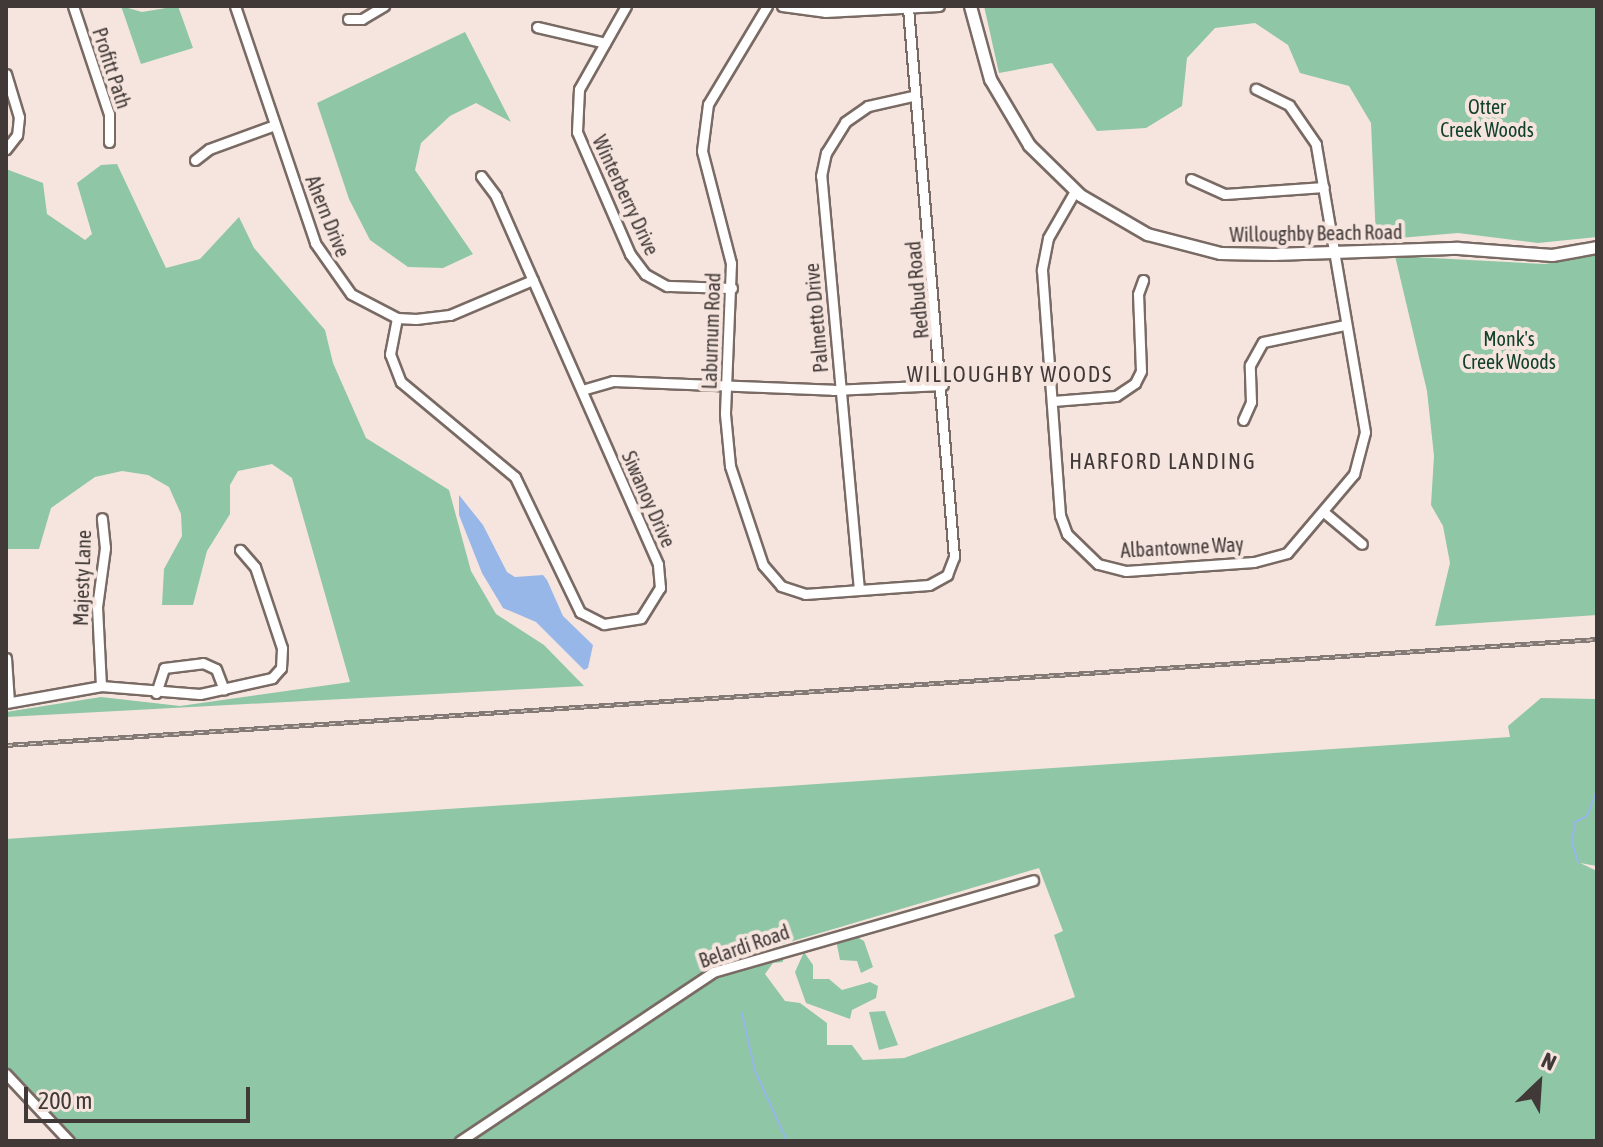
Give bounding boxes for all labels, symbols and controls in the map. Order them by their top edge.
street label: Profitt Path [88,25,136,111]
park label: Otter Creek Woods [1440,95,1534,142]
street label: Winterberry Drive [588,131,664,259]
street label: Ahern Drive [301,172,355,260]
street label: Willoughby Beach Road [1229,219,1403,247]
street label: Redbud Road [901,240,933,340]
street label: Palmetto Drive [799,262,833,374]
street label: Laburnum Road [697,272,725,390]
park label: Monk's Creek Woods [1462,327,1556,374]
district label: WILLOUGHBY WOODS [907,362,1113,388]
street label: Siwanoy Drive [617,447,681,551]
district label: HARFORD LANDING [1069,449,1257,475]
street label: Majesty Lane [68,530,96,626]
street label: Albantowne Way [1120,532,1244,562]
street label: Belardi Road [696,919,792,973]
north arrow [1499,1043,1579,1123]
text: N [1538,1047,1561,1076]
scale bar [28,1071,254,1121]
text: 200 m [38,1087,92,1114]

